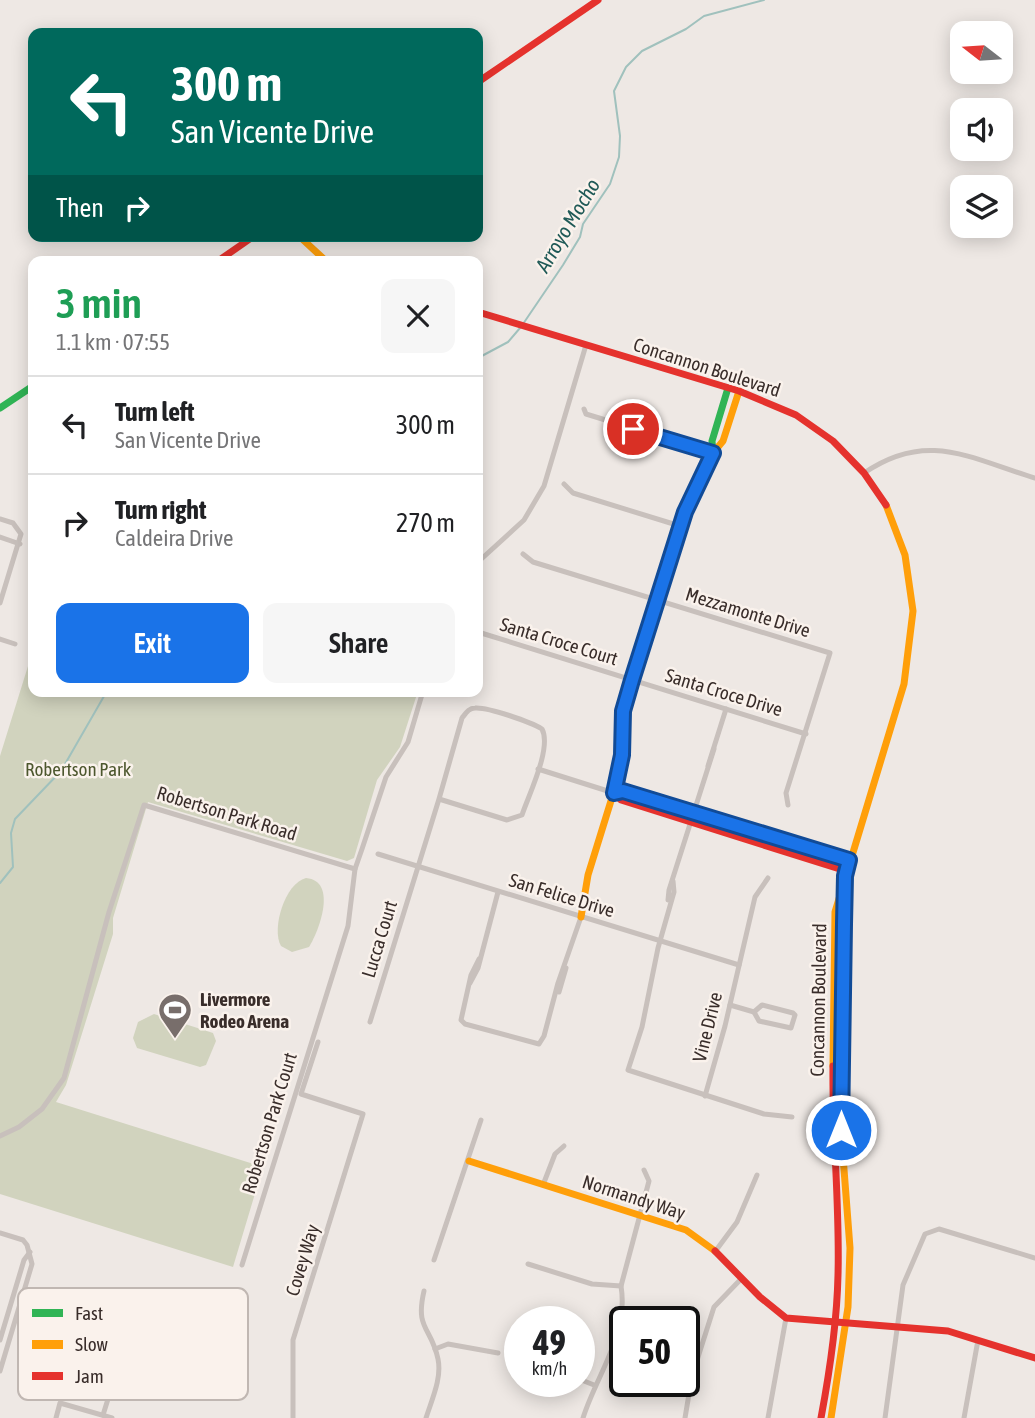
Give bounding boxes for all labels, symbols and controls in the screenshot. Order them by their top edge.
north arrow [950,21,1013,84]
map controls [950,21,1013,238]
text: 300 m [171,55,282,111]
icon: left [56,56,147,147]
button: sound [950,98,1013,161]
text: San Vicente Drive [171,113,374,150]
water label: Arroyo Mocho [529,174,604,277]
button: layers [950,175,1013,238]
icon: right [118,189,156,227]
text: Then [56,193,104,223]
text: 3 min [56,279,142,327]
button: close [381,279,455,353]
text: 1.1 km · 07:55 [56,329,170,355]
street label: Concannon Boulevard [631,333,783,401]
text: Turn left [115,397,195,427]
pin [603,399,663,459]
icon: left [56,406,94,444]
text: 300 m [396,410,455,440]
icon: arrive [614,410,652,448]
text: San Vicente Drive [115,427,261,453]
text: Turn right [115,495,206,525]
icon: right [56,504,94,542]
text: 270 m [396,508,455,538]
text: Caldeira Drive [115,525,233,551]
street label: Mezzamonte Drive [683,583,813,641]
button: Exit [56,603,249,683]
button: Share [263,603,455,683]
street label: Santa Croce Court [498,613,620,669]
street label: Santa Croce Drive [663,664,785,720]
park label: Robertson Park [25,758,132,780]
street label: Robertson Park Road [154,781,300,845]
street label: San Felice Drive [507,869,617,921]
street label: Lucca Court [357,898,401,980]
street label: Concannon Boulevard [806,923,830,1077]
place label: Livermore Rodeo Arena [200,988,289,1032]
street label: Vine Drive [688,990,726,1064]
sports icon: Livermore Rodeo Arena [156,991,194,1040]
street label: Robertson Park Court [237,1050,301,1196]
position arrow [804,1093,878,1167]
street label: Normandy Way [580,1170,688,1224]
street label: Covey Way [281,1221,323,1298]
legend [18,1288,248,1400]
text: Fast [75,1302,103,1324]
speed limit sign: 50 [609,1306,700,1397]
text: 49 [533,1322,566,1362]
text: Slow [75,1333,109,1355]
text: km/h [532,1358,567,1379]
text: Jam [75,1365,104,1387]

